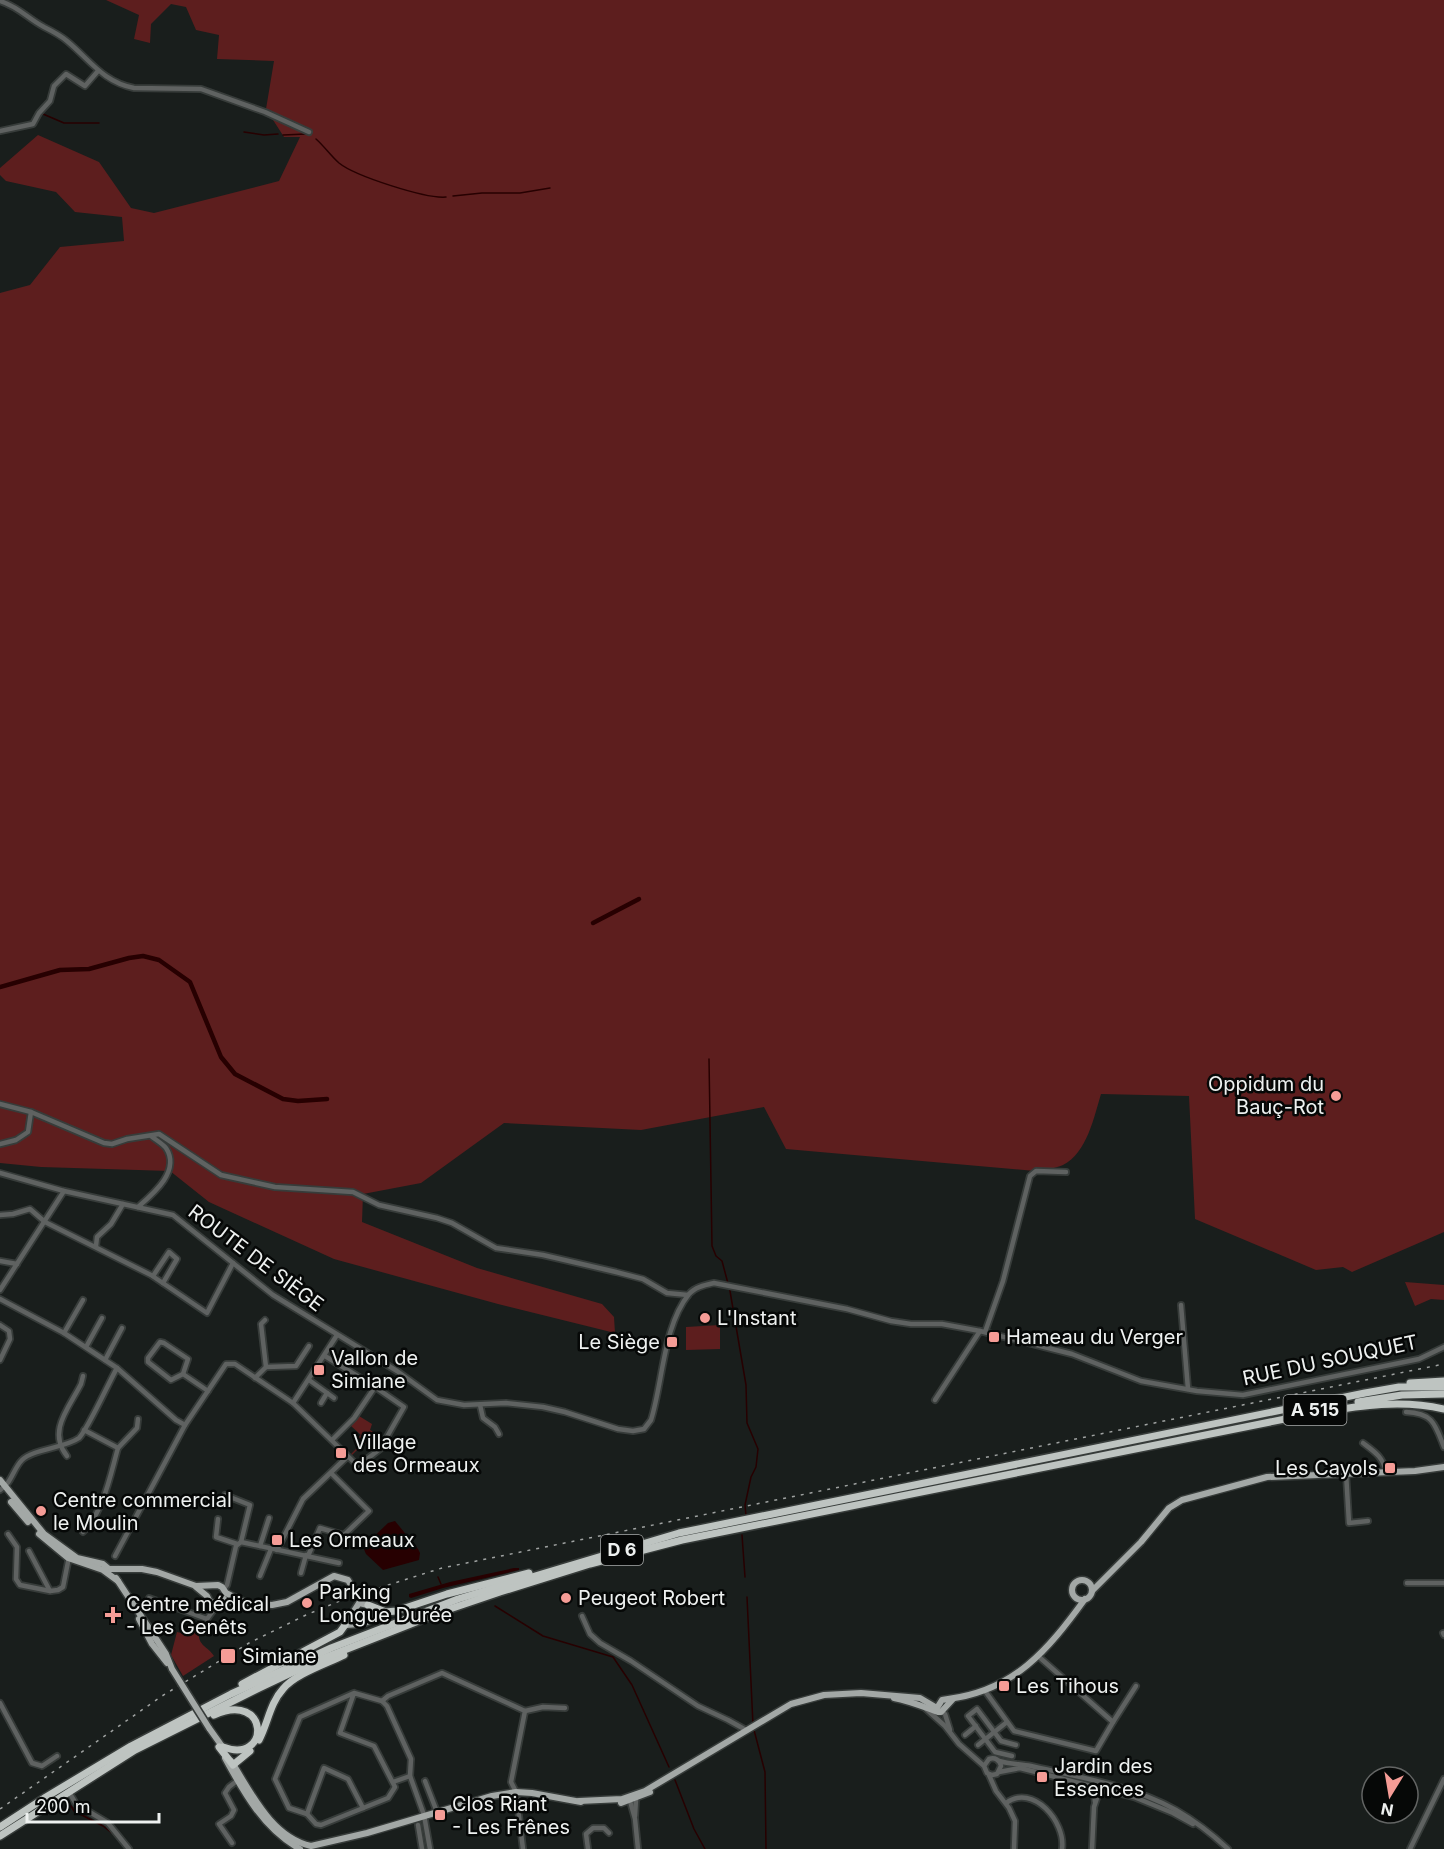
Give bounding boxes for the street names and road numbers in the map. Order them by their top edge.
street label: ROUTE DE SIÈGE [184,1199,329,1317]
street label: RUE DU SOUQUET [1240,1330,1420,1390]
road number: A 515 [1284,1395,1346,1425]
road number: D 6 [601,1535,643,1565]

